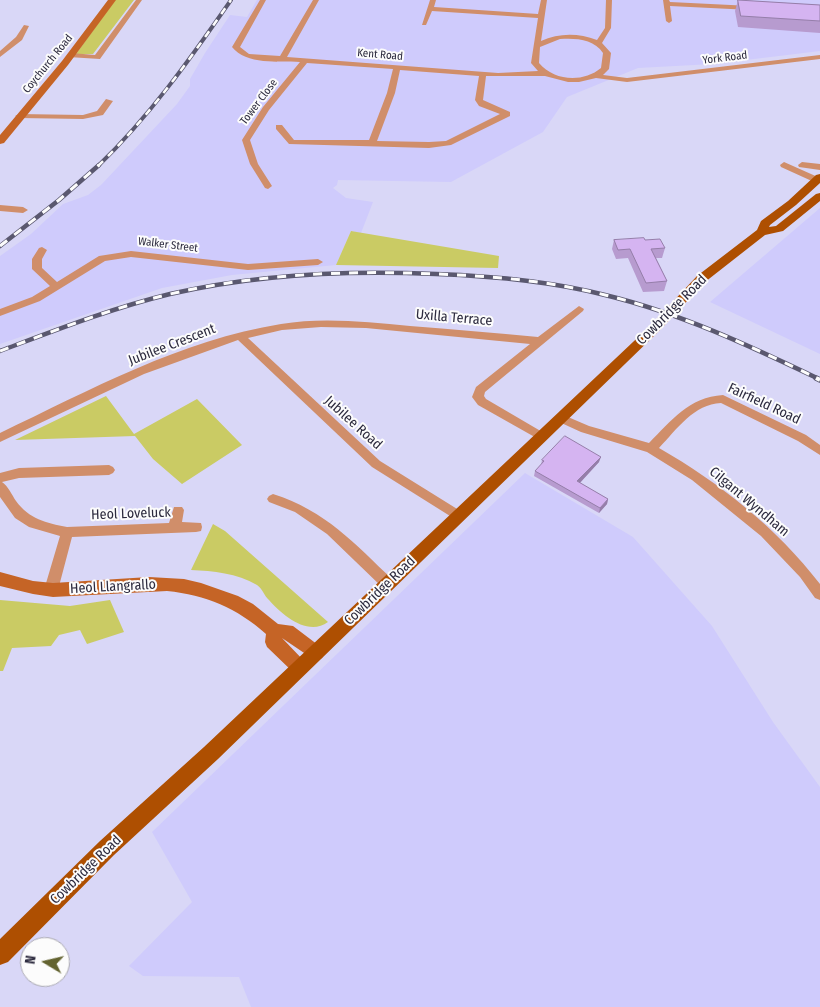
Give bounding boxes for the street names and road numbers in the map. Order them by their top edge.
street label: Coychurch Road [20,32,76,96]
street label: Kent Road [357,46,403,64]
street label: York Road [702,49,748,67]
street label: Tower Close [238,77,280,127]
street label: Walker Street [137,235,199,255]
street label: Cowbridge Road [633,271,711,349]
street label: Uxilla Terrace [415,306,493,330]
street label: Jubilee Crescent [126,321,218,369]
street label: Fairfield Road [725,380,803,428]
street label: Jubilee Road [321,393,385,453]
street label: Cilgant Wyndham [706,464,792,540]
street label: Heol Loveluck [91,504,171,524]
street label: Cowbridge Road [341,553,419,629]
street label: Heol Llangrallo [70,576,156,598]
street label: Cowbridge Road [47,832,125,908]

